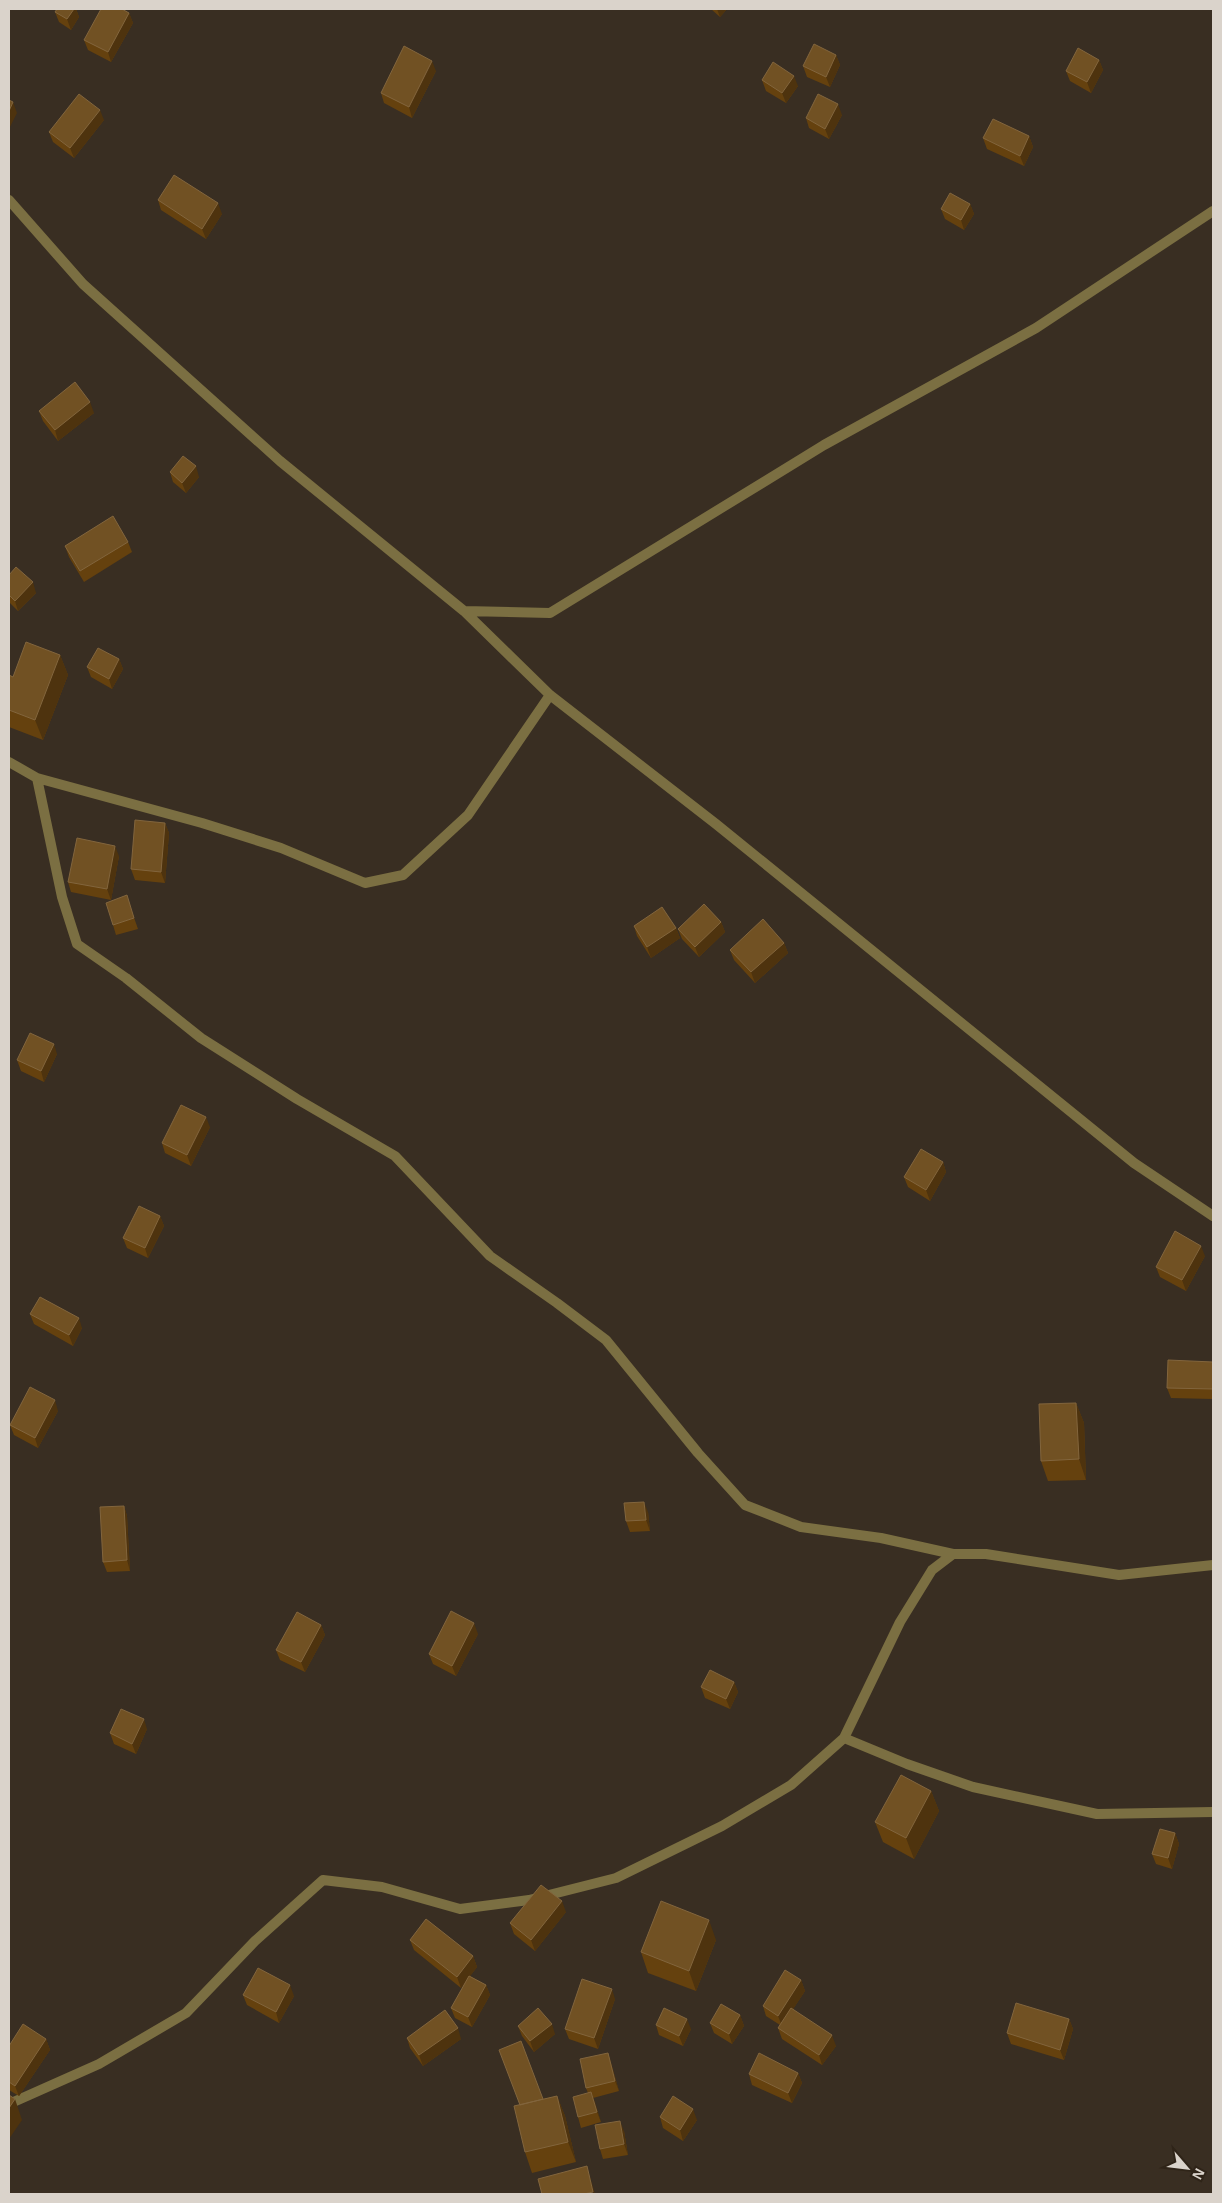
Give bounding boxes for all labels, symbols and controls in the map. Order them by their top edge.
north arrow [1162,2143,1212,2193]
text: N [1189,2166,1208,2182]

